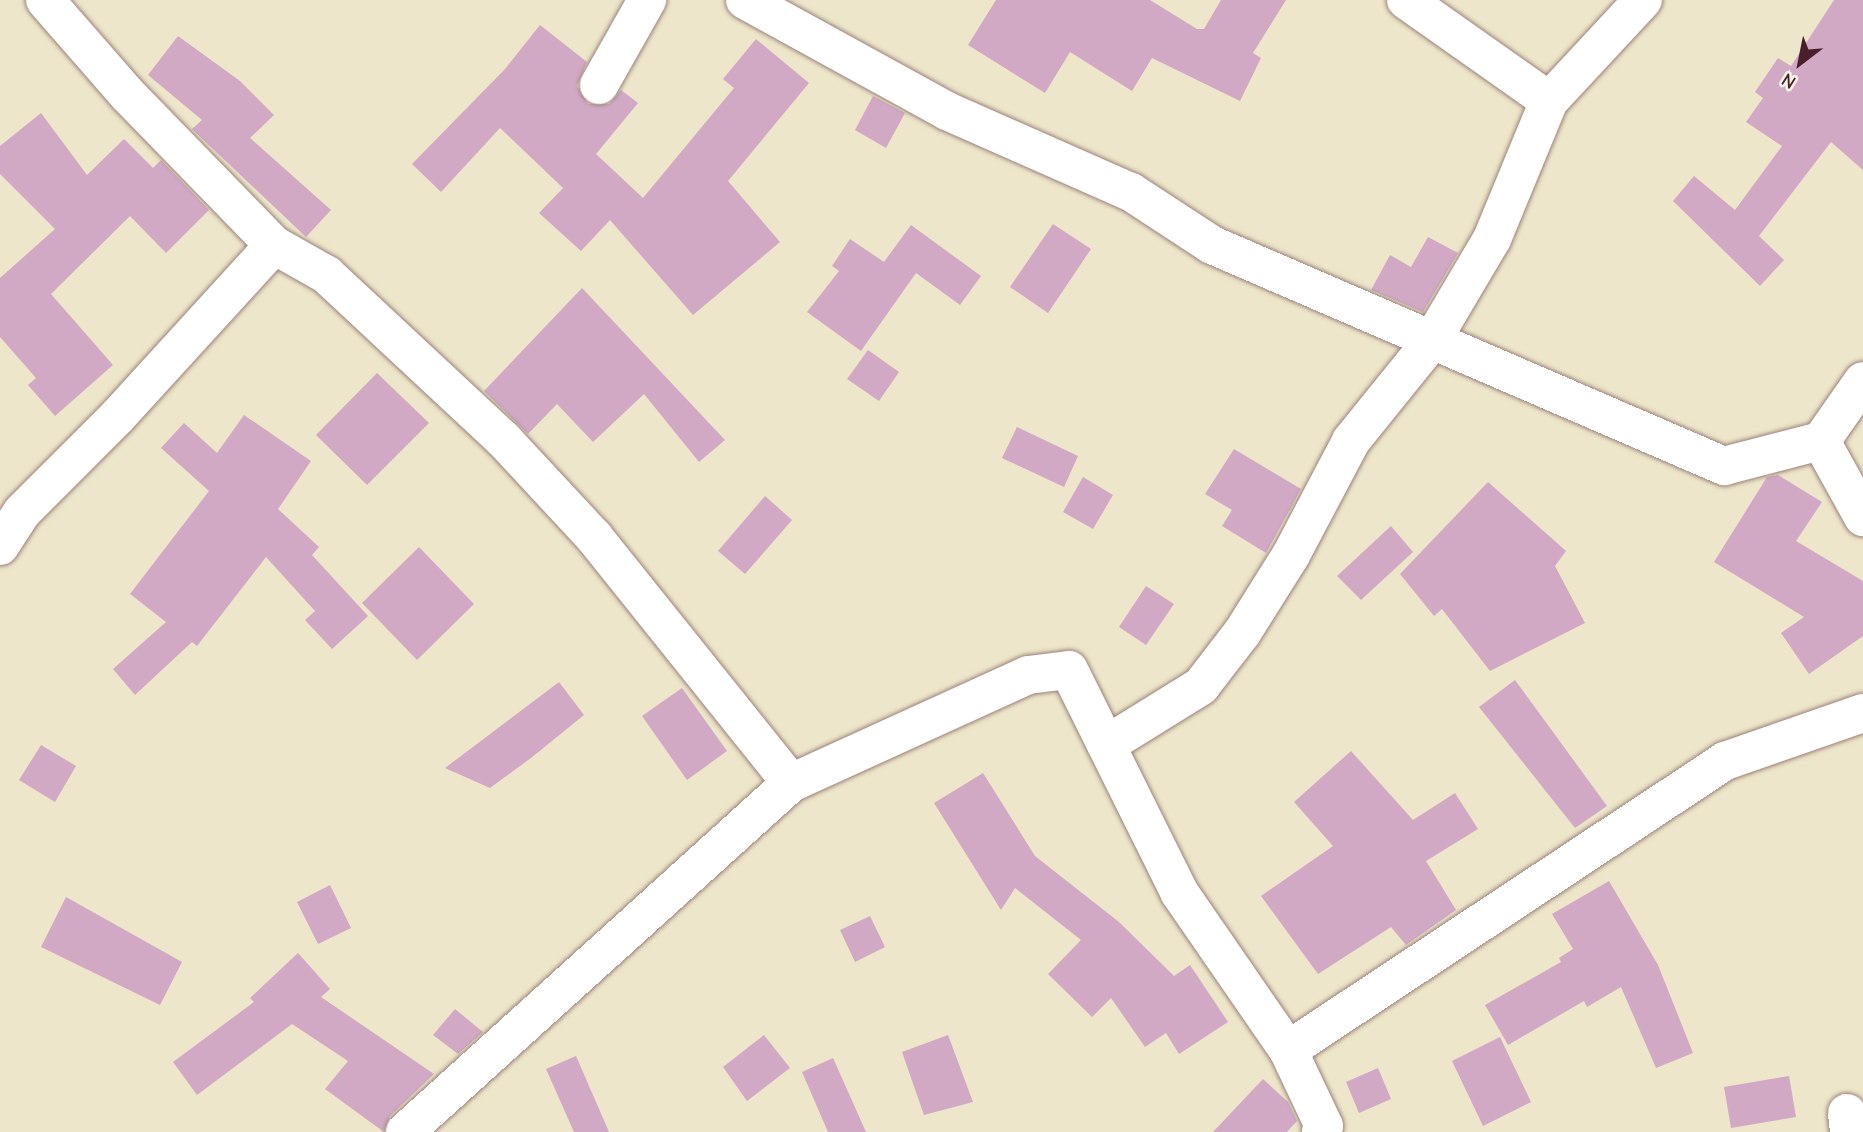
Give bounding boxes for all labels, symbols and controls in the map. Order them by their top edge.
north arrow [1765,28,1835,98]
text: N [1778,68,1800,93]

